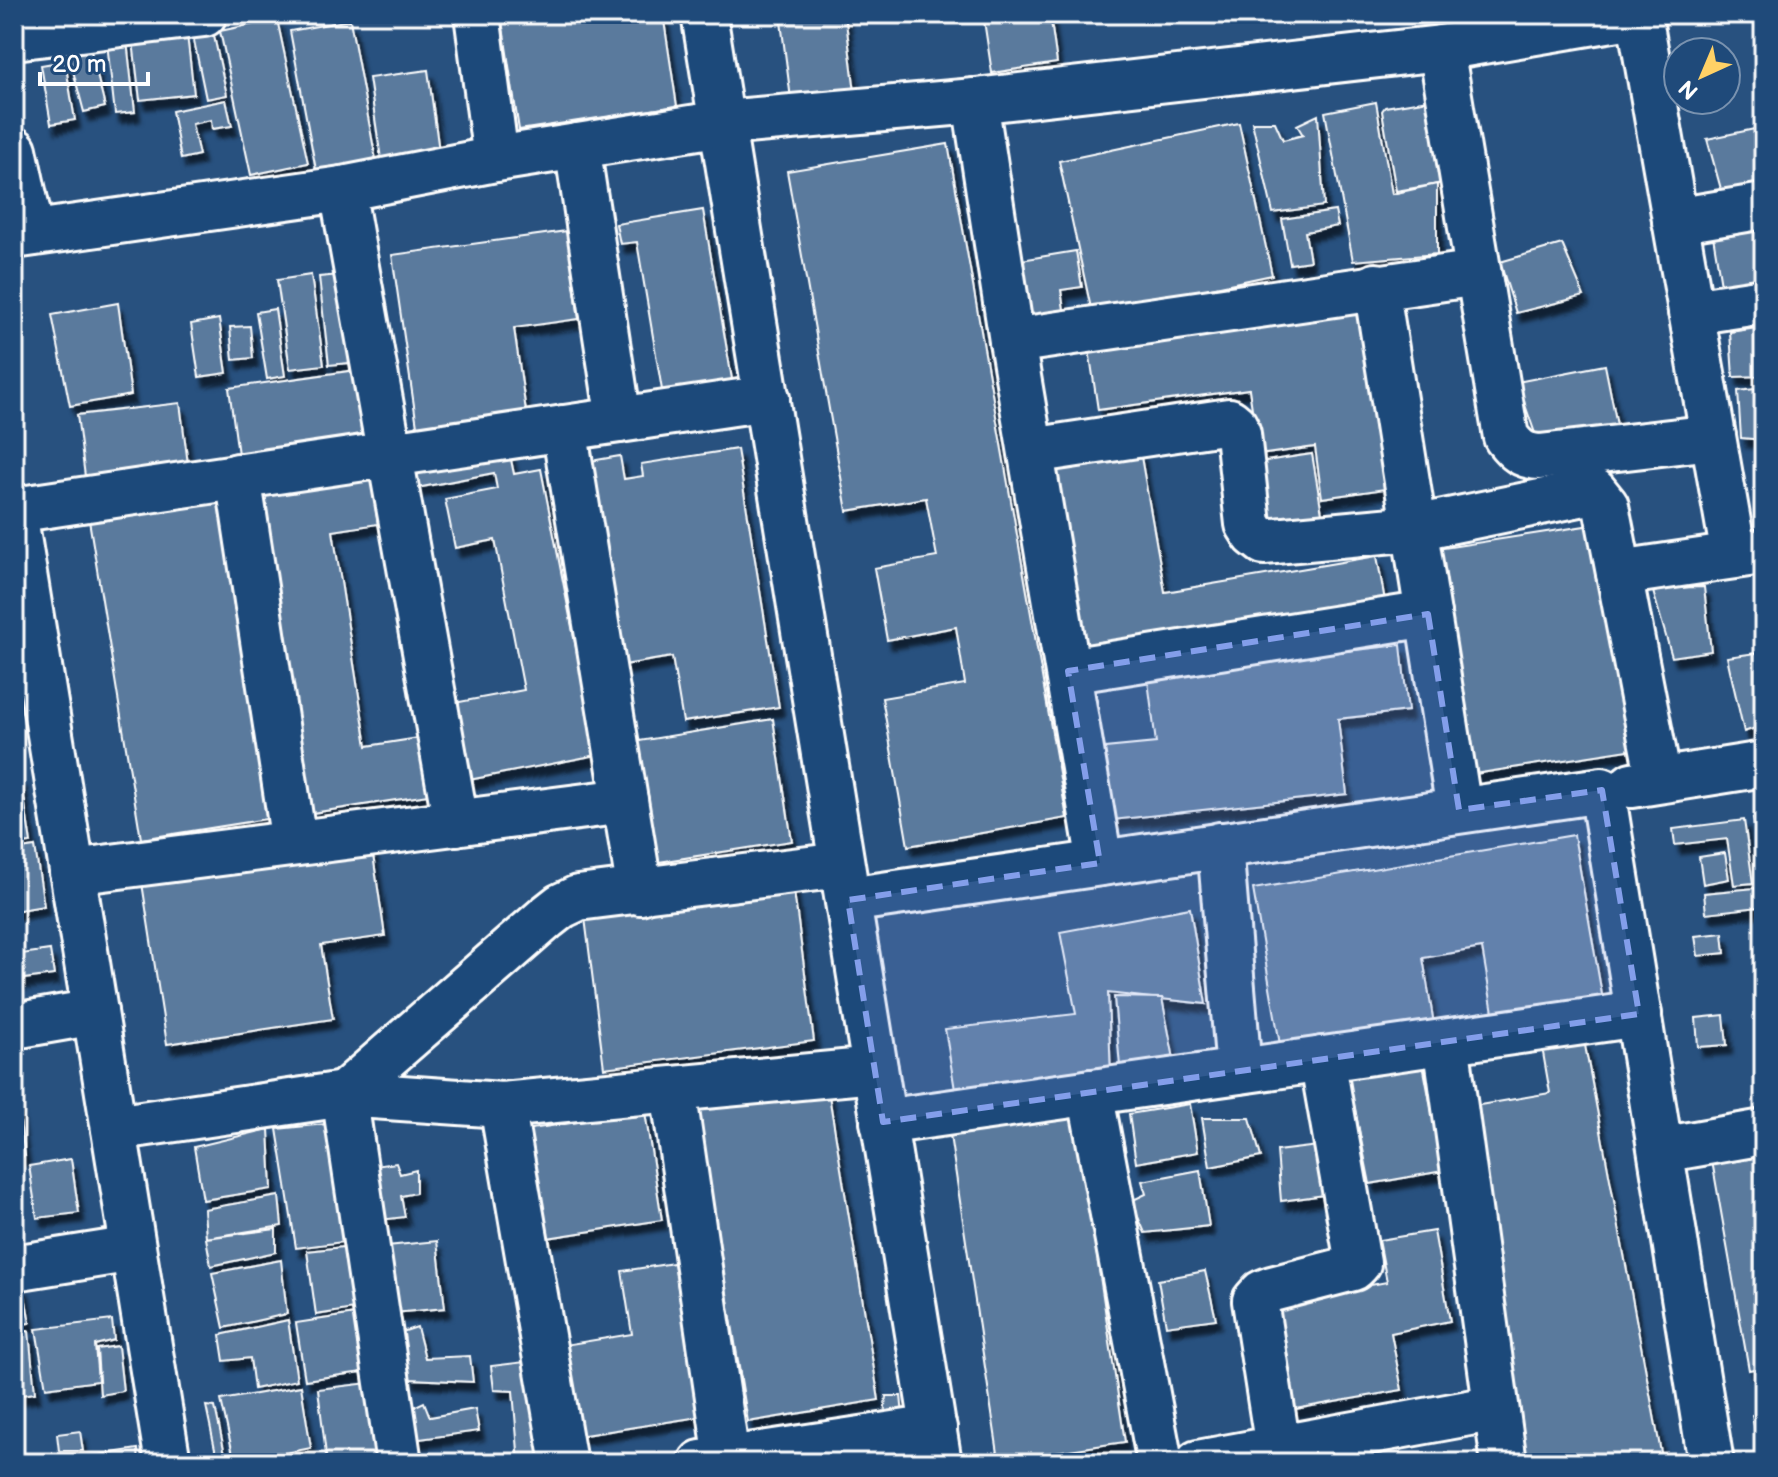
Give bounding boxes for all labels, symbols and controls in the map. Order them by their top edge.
scale bar [40,36,148,86]
north arrow [1662,36,1742,116]
text: 20 m [52,50,107,79]
text: N [1674,74,1704,105]

